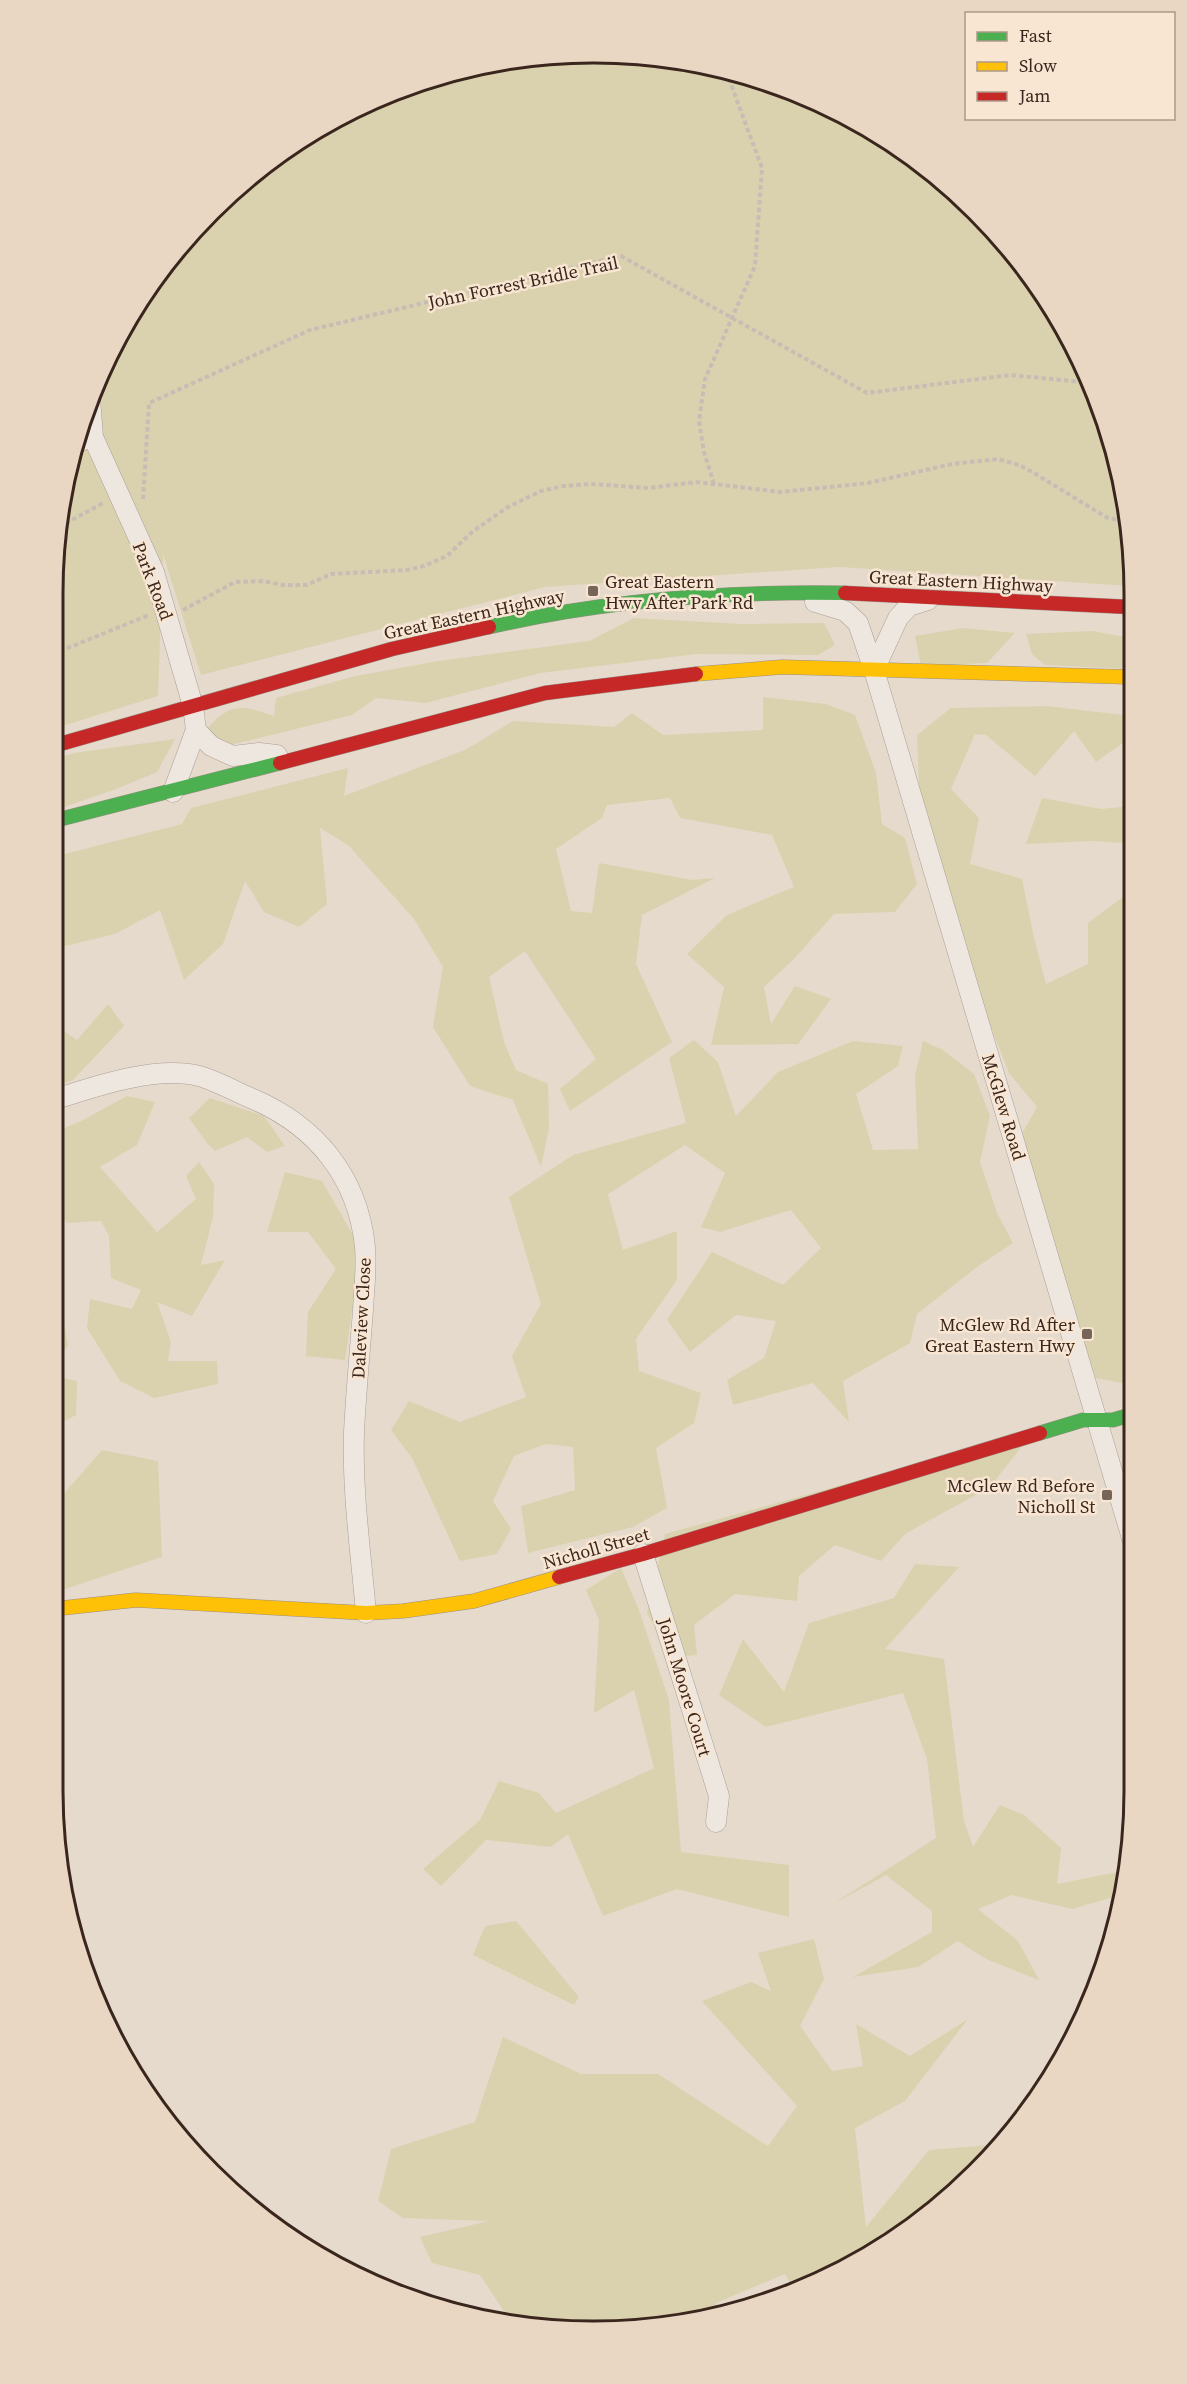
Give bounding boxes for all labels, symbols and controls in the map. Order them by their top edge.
legend [965,12,1175,120]
text: Fast [1019,23,1052,48]
text: Slow [1019,53,1057,78]
text: Jam [1018,83,1051,108]
street label: John Forrest Bridle Trail [424,250,621,315]
street label: Park Road [127,538,179,624]
street label: Great Eastern Highway [868,564,1054,598]
place label: Great Eastern Hwy After Park Rd [605,569,753,615]
street label: Great Eastern Highway [381,582,567,645]
marker: Great Eastern Hwy After Park Rd [586,584,600,598]
street label: McGlew Road [976,1051,1032,1163]
street label: Daleview Close [345,1257,377,1379]
place label: McGlew Rd After Great Eastern Hwy [925,1312,1076,1358]
marker: McGlew Rd After Great Eastern Hwy [1080,1327,1094,1341]
place label: McGlew Rd Before Nicholl St [947,1473,1095,1519]
marker: McGlew Rd Before Nicholl St [1100,1488,1114,1502]
street label: Nicholl Street [540,1521,652,1575]
street label: John Moore Court [652,1614,718,1760]

